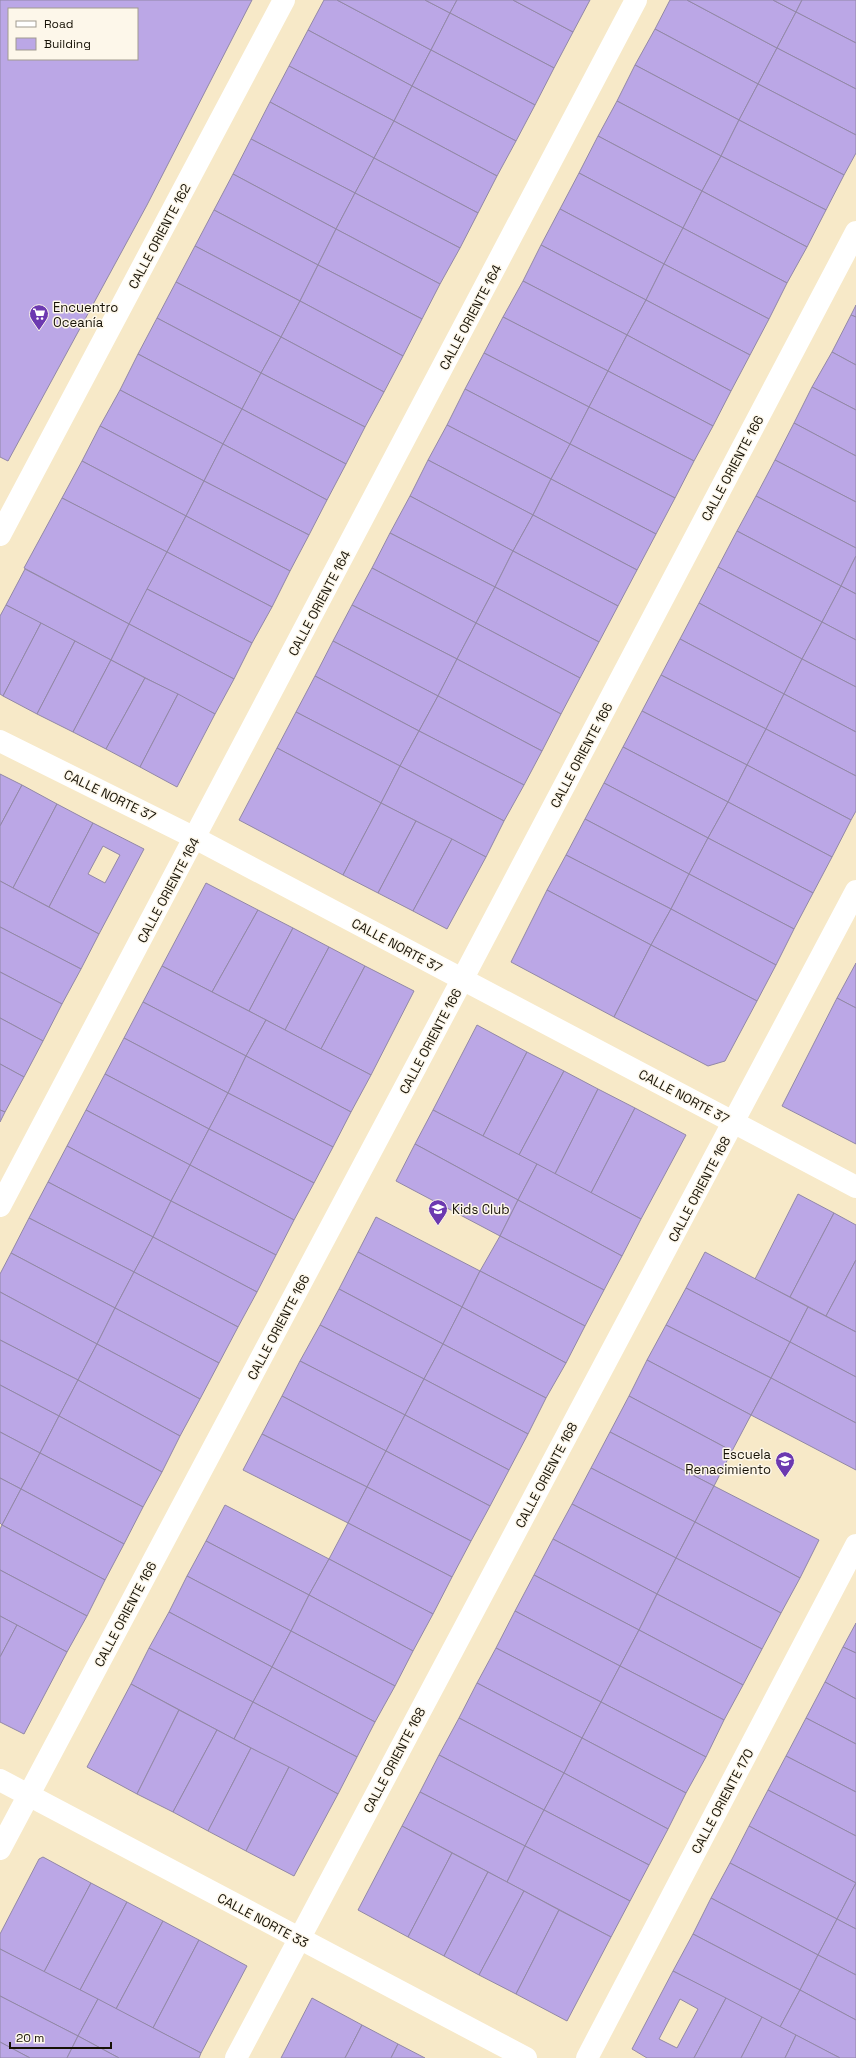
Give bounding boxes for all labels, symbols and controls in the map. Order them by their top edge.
legend [8,8,138,60]
text: Road [44,16,73,32]
text: Building [44,36,91,52]
street label: CALLE ORIENTE 162 [125,181,194,292]
street label: CALLE ORIENTE 164 [435,262,505,373]
place label: Encuentro Oceanía [53,299,118,331]
supermarket icon: Encuentro Oceanía [28,303,50,331]
street label: CALLE ORIENTE 166 [697,413,767,524]
street label: CALLE ORIENTE 164 [284,548,354,659]
street label: CALLE ORIENTE 166 [546,700,616,811]
street label: CALLE NORTE 37 [61,766,159,825]
street label: CALLE ORIENTE 164 [133,835,203,946]
street label: CALLE NORTE 37 [349,914,445,976]
street label: CALLE ORIENTE 166 [395,986,465,1097]
street label: CALLE NORTE 37 [636,1065,732,1127]
street label: CALLE ORIENTE 168 [664,1134,734,1245]
school or university icon: Kids Club [427,1198,449,1226]
place label: Kids Club [452,1201,510,1218]
street label: CALLE ORIENTE 166 [243,1272,313,1383]
street label: CALLE ORIENTE 168 [511,1420,581,1531]
place label: Escuela Renacimiento [685,1446,772,1478]
school or university icon: Escuela Renacimiento [774,1450,796,1478]
street label: CALLE ORIENTE 166 [90,1559,160,1670]
street label: CALLE ORIENTE 168 [359,1705,429,1816]
street label: CALLE ORIENTE 170 [688,1746,757,1857]
street label: CALLE NORTE 33 [214,1889,311,1952]
scale bar [10,2024,111,2050]
text: 20 m [16,2030,44,2046]

